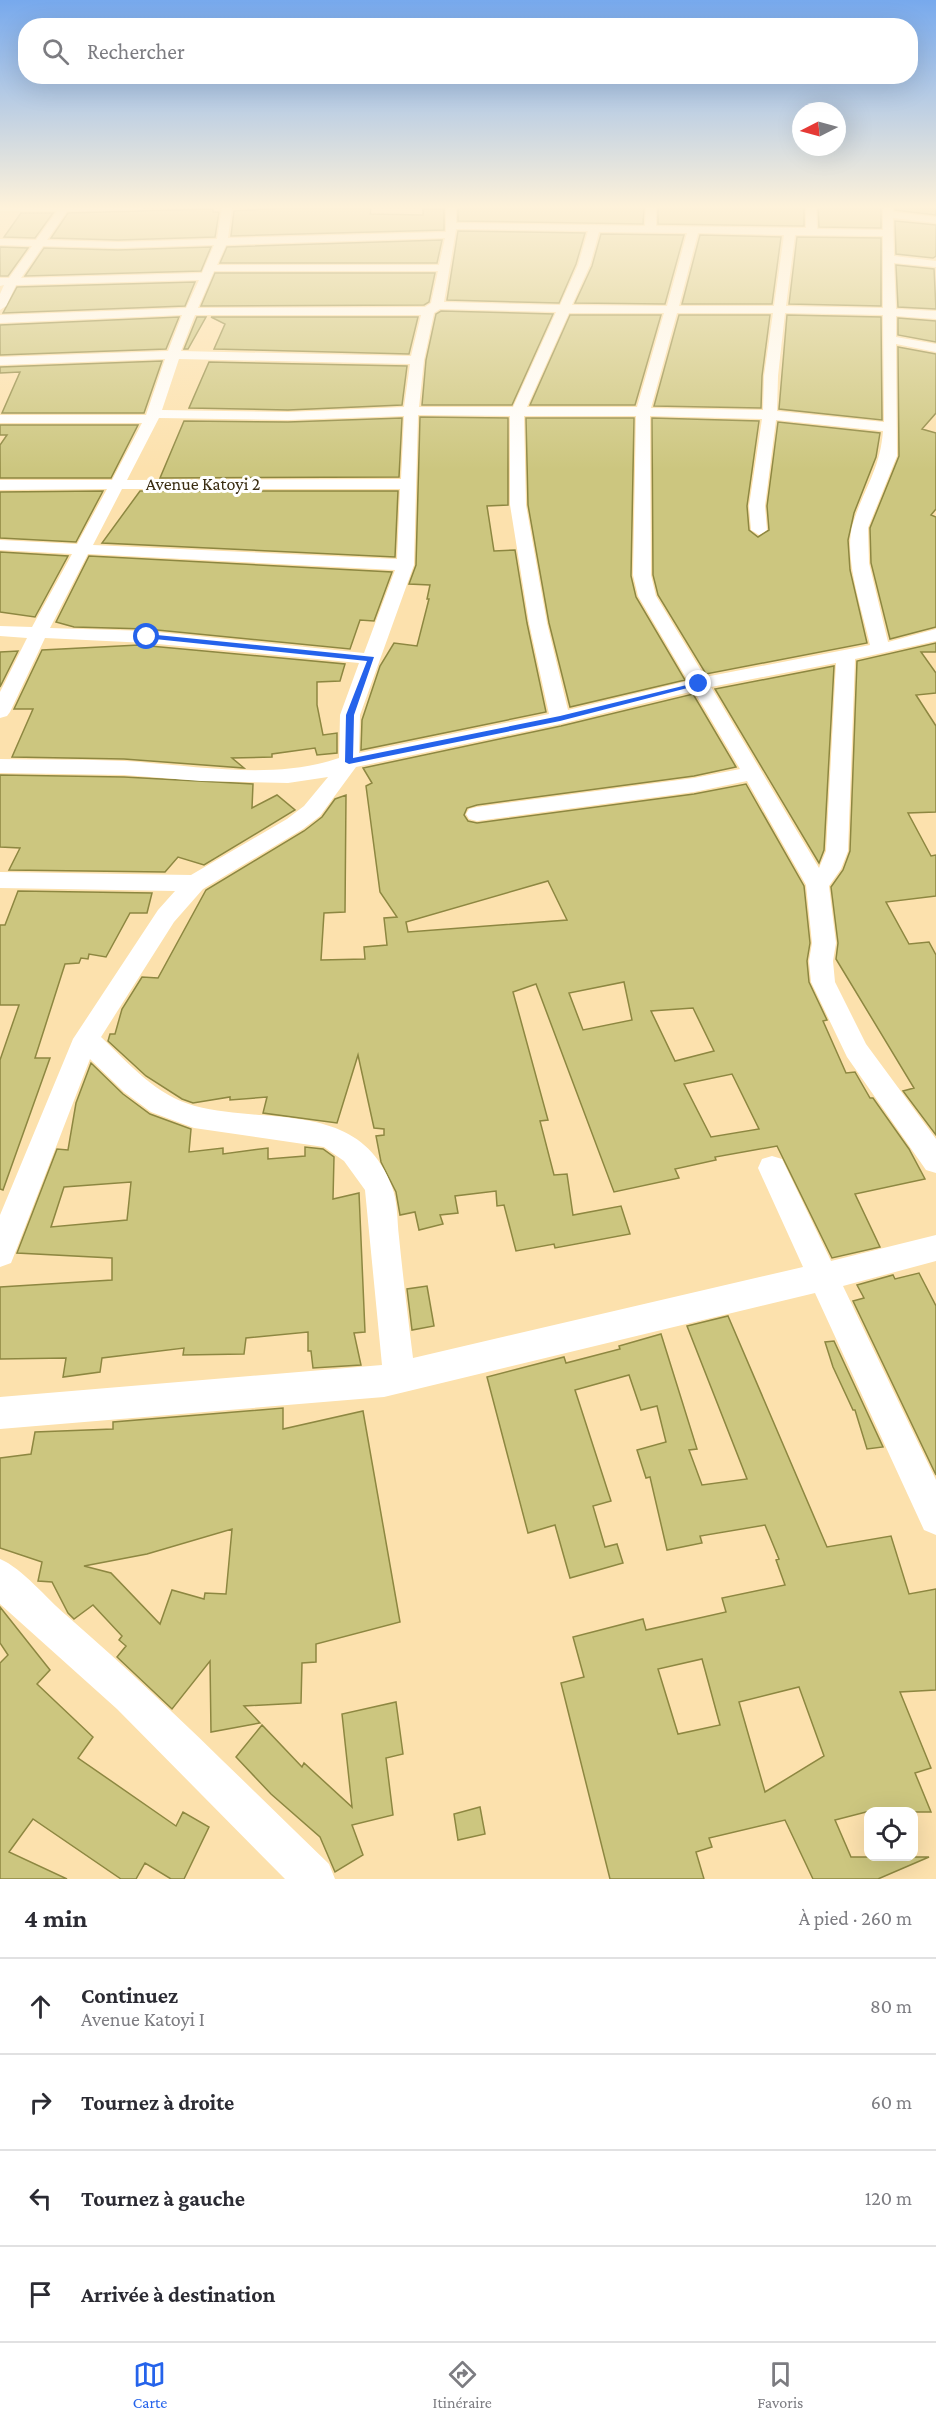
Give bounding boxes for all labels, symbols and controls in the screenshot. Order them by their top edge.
search box [18,18,918,84]
icon: search [39,35,72,68]
text: Rechercher [87,39,185,64]
north arrow [792,102,846,156]
street label: Avenue Katoyi 2 [146,474,260,494]
route start [133,623,159,649]
route end [685,670,711,696]
map controls [864,1807,918,1861]
button: locate [864,1807,918,1861]
text: 4 min [24,1904,88,1933]
text: À pied · 260 m [799,1907,912,1929]
text: Continuez [81,1983,178,2008]
icon: ahead [24,1990,57,2023]
text: 80 m [870,1995,912,2017]
text: Avenue Katoyi I [81,2008,205,2030]
icon: right [24,2086,57,2119]
text: Tournez à droite [81,2090,234,2115]
text: 60 m [871,2091,912,2113]
icon: left [24,2182,57,2215]
text: Tournez à gauche [81,2186,245,2211]
text: 120 m [865,2187,912,2209]
icon: arrive [24,2278,57,2311]
text: Arrivée à destination [81,2282,275,2307]
tab: Carte [133,2358,167,2411]
tab: Itinéraire [433,2358,492,2411]
tab: Favoris [757,2358,803,2411]

